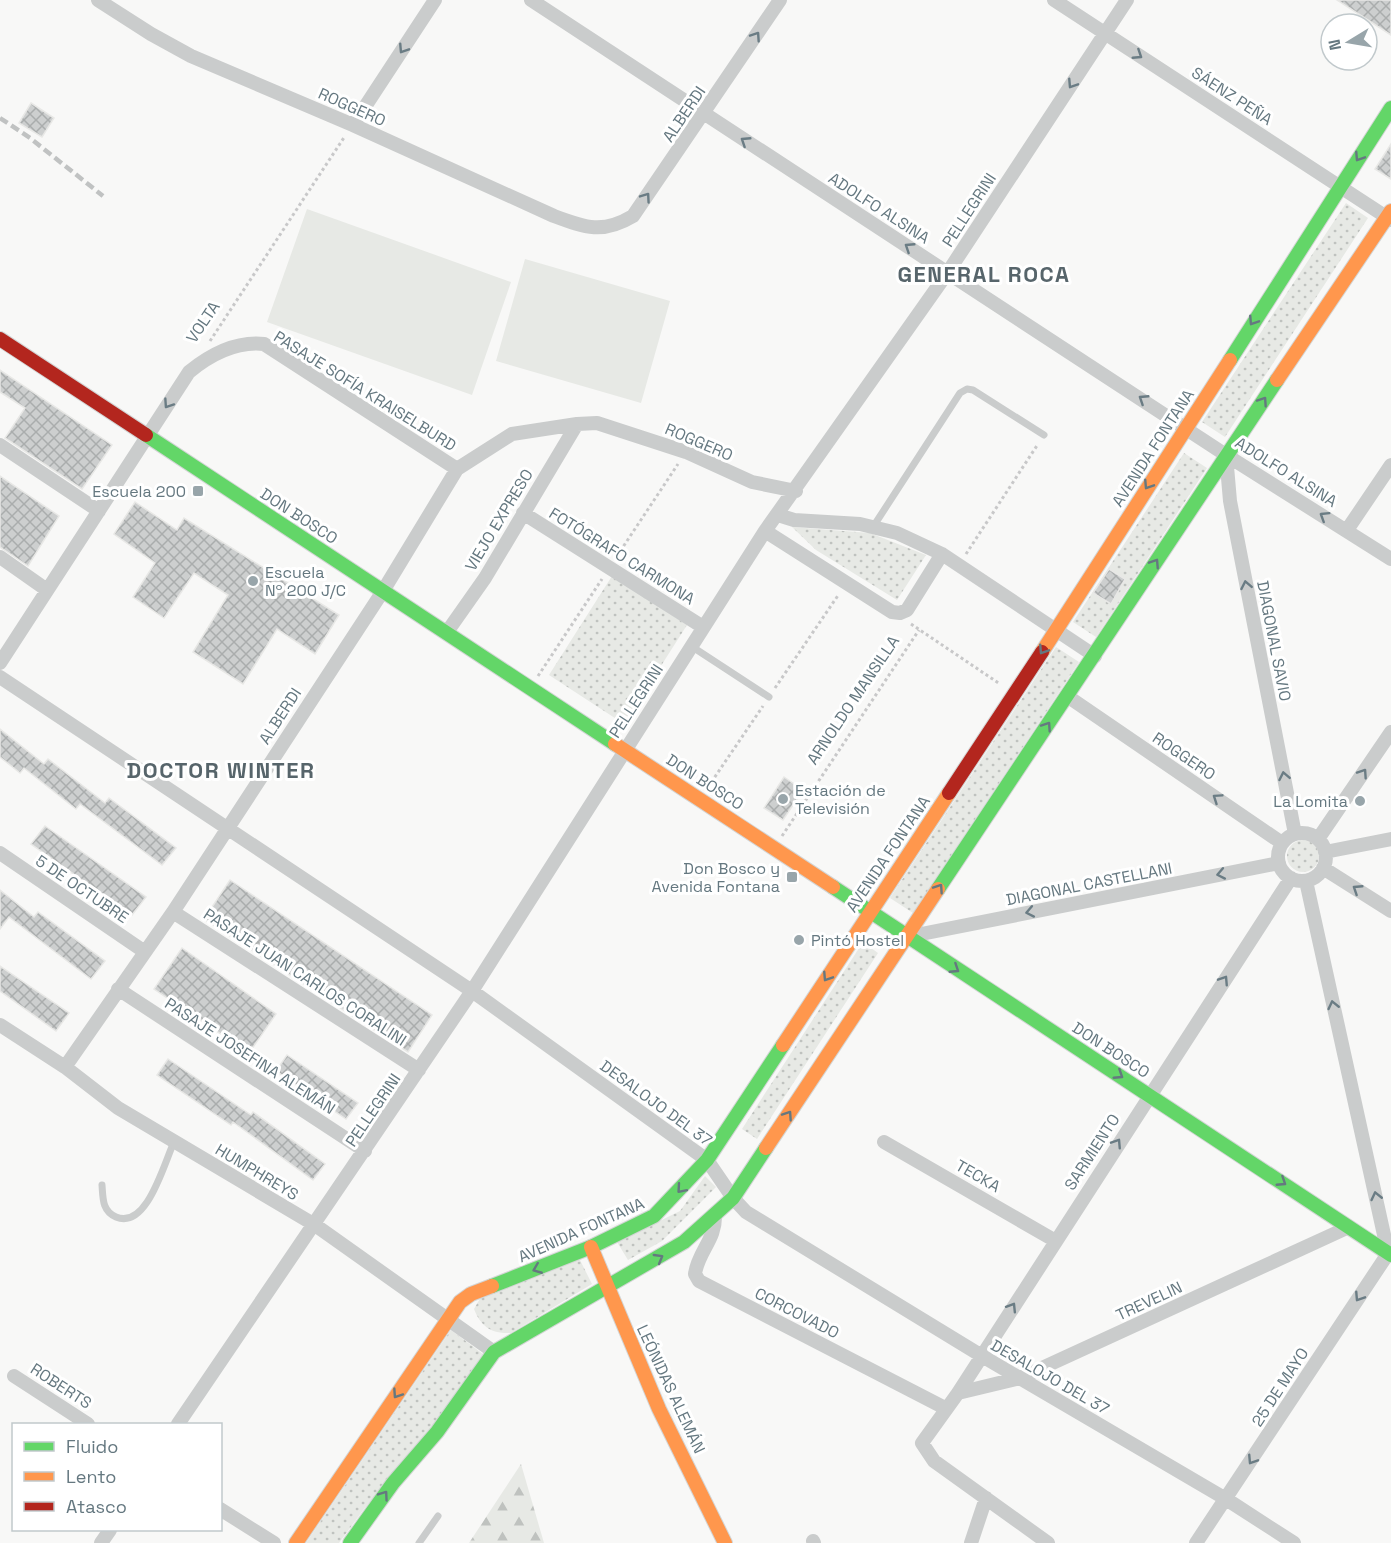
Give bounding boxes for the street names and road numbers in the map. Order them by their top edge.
street label: SÁENZ PEÑA [1188,62,1276,130]
street label: ALBERDI [658,82,710,146]
street label: ROGGERO [315,83,389,131]
street label: ADOLFO ALSINA [824,167,934,249]
street label: PELLEGRINI [937,169,1001,251]
street label: VOLTA [181,297,225,347]
street label: PASAJE SOFÍA KRAISELBURD [270,326,460,456]
street label: AVENIDA FONTANA [1107,385,1199,511]
street label: ROGGERO [662,418,736,466]
street label: ADOLFO ALSINA [1231,432,1341,512]
street label: VIEJO EXPRESO [460,465,538,575]
street label: DON BOSCO [256,483,342,549]
street label: FOTÓGRAFO CARMONA [545,503,699,609]
street label: DIAGONAL SAVIO [1252,579,1296,703]
street label: ARNOLDO MANSILLA [802,631,904,769]
street label: PELLEGRINI [604,660,668,742]
street label: ALBERDI [254,684,306,748]
street label: ROGGERO [1148,727,1220,785]
street label: DON BOSCO [662,749,748,815]
street label: AVENIDA FONTANA [841,792,935,916]
street label: 5 DE OCTUBRE [31,850,133,928]
street label: DIAGONAL CASTELLANI [1004,858,1174,910]
street label: PASAJE JUAN CARLOS CORALINI [200,903,410,1051]
street label: PASAJE JOSEFINA ALEMÁN [161,993,339,1119]
street label: DON BOSCO [1068,1017,1154,1083]
street label: DESALOJO DEL 37 [596,1055,716,1151]
street label: PELLEGRINI [341,1069,405,1151]
street label: SARMIENTO [1060,1110,1124,1194]
street label: HUMPHREYS [212,1139,303,1205]
street label: TECKA [952,1155,1004,1197]
street label: AVENIDA FONTANA [515,1193,647,1267]
street label: TREVELIN [1113,1277,1185,1325]
street label: CORCOVADO [751,1283,843,1343]
street label: LEÓNIDAS ALEMÁN [632,1321,710,1457]
street label: DESALOJO DEL 37 [987,1335,1113,1419]
street label: 25 DE MAYO [1247,1344,1313,1430]
street label: ROBERTS [26,1358,96,1414]

